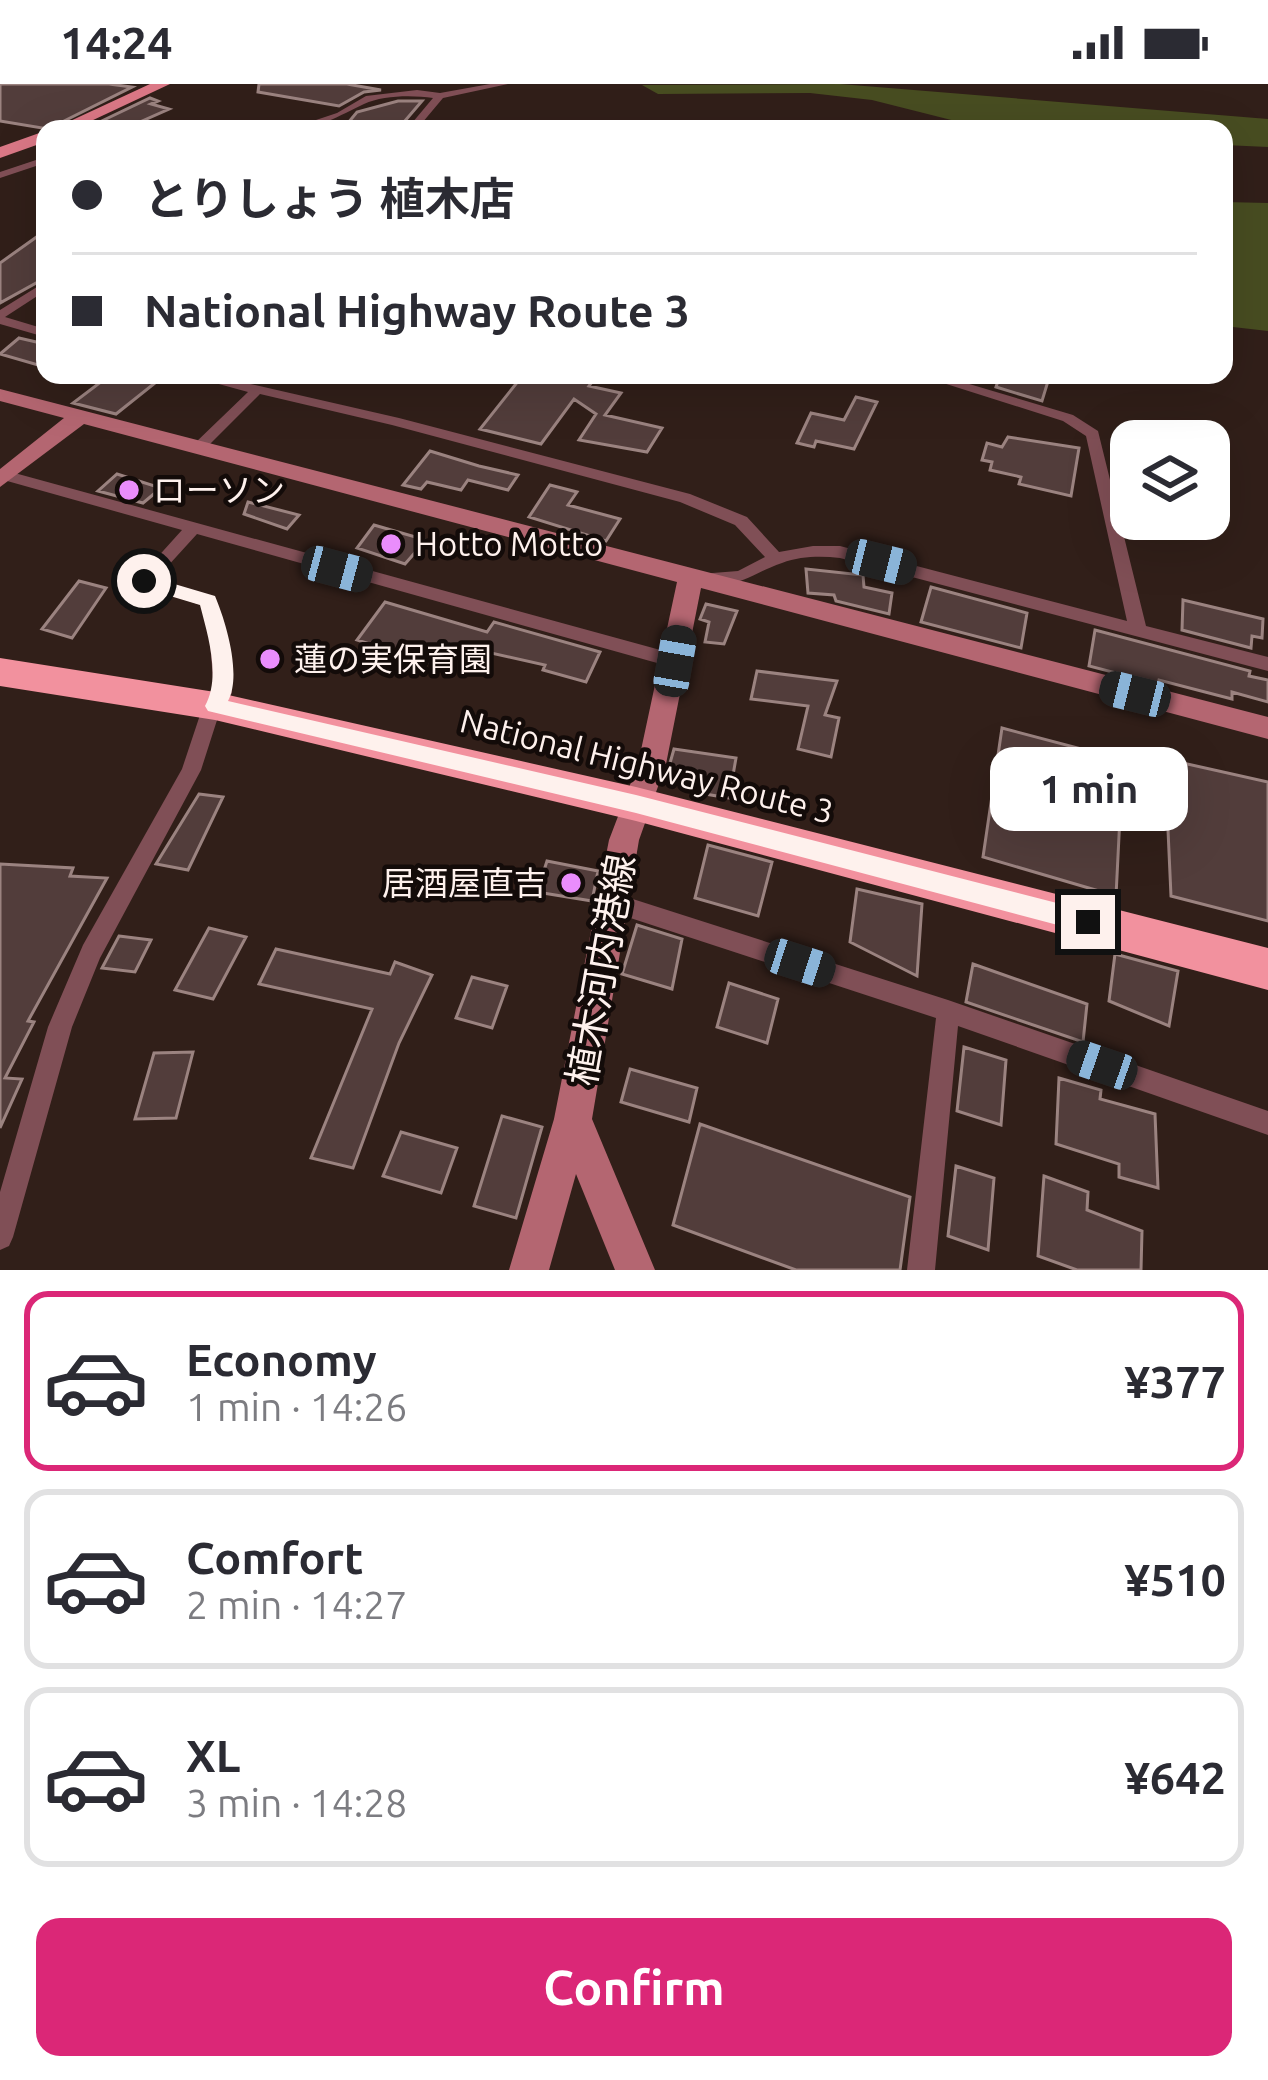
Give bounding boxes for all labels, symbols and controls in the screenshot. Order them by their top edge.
text: 14:24 [60,17,173,68]
text: とりしょう 植木店 [144,173,515,224]
text: National Highway Route 3 [144,285,690,336]
map controls [1110,420,1230,540]
button: layers [1110,420,1230,540]
place label: ローソン [153,471,285,508]
marker: ローソン [116,477,142,503]
place label: Hotto Motto [415,525,603,562]
marker: Hotto Motto [378,531,404,557]
car [842,536,920,588]
car [298,542,376,596]
route start [117,554,171,608]
car [651,622,699,700]
place label: 蓮の実保育園 [294,640,492,677]
marker: 蓮の実保育園 [257,646,283,672]
car [1096,668,1174,720]
street label: National Highway Route 3 [457,701,838,830]
callout: 1 min [989,748,1187,832]
text: 1 min [1040,767,1138,810]
street label: 植木河内港線 [559,851,642,1089]
place label: 居酒屋直吉 [382,864,547,901]
marker: 居酒屋直吉 [558,870,584,896]
route end [1061,895,1115,949]
car [760,935,840,991]
car [1062,1036,1142,1094]
icon: car [42,1327,150,1435]
text: Economy [186,1334,377,1385]
text: ¥377 [1124,1356,1226,1407]
text: 1 min · 14:26 [186,1385,407,1428]
icon: car [42,1525,150,1633]
text: Comfort [186,1532,363,1583]
text: ¥510 [1124,1554,1226,1605]
text: 2 min · 14:27 [186,1583,407,1626]
icon: car [42,1723,150,1831]
text: XL [186,1730,240,1781]
text: ¥642 [1124,1752,1226,1803]
text: 3 min · 14:28 [186,1781,407,1824]
button: Confirm [36,1918,1232,2056]

